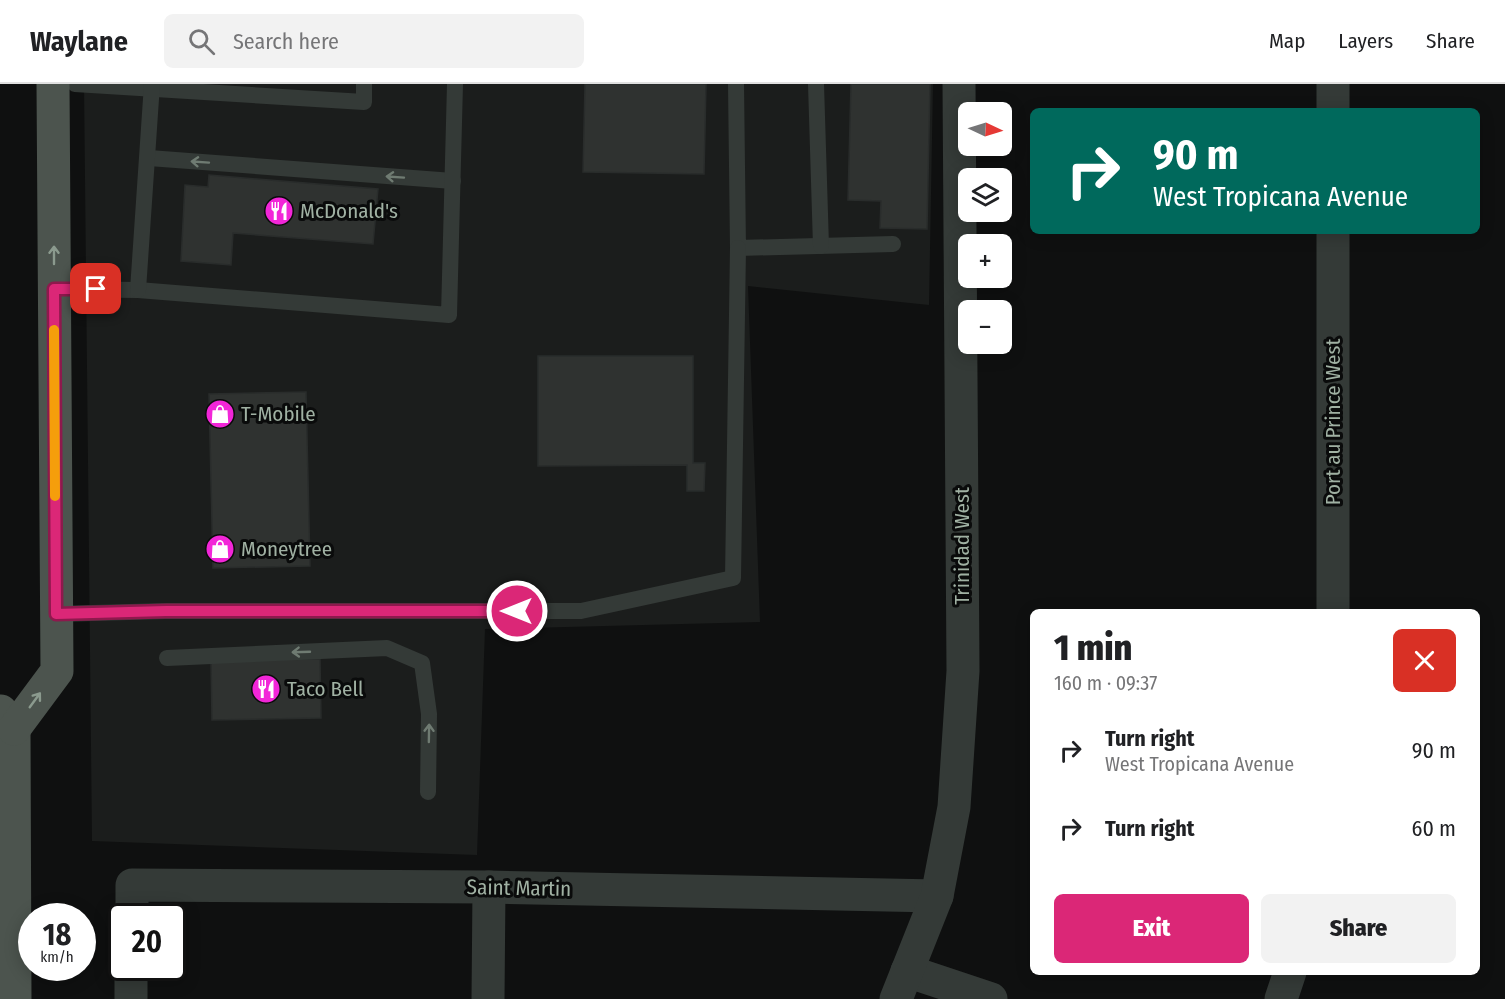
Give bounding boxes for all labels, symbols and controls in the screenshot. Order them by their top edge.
search box [164,14,584,68]
text: Waylane [30,25,128,58]
icon: search [185,25,218,58]
text: Search here [233,28,339,55]
text: Map [1269,28,1305,54]
text: Layers [1338,28,1393,54]
text: Share [1426,28,1475,54]
north arrow [958,102,1012,156]
map controls [958,102,1012,354]
text: 90 m [1153,130,1238,180]
icon: right [1054,132,1132,210]
one-way arrow [191,156,211,167]
button: layers [958,168,1012,222]
one-way arrow [385,171,405,182]
text: West Tropicana Avenue [1153,181,1408,213]
restaurant icon: McDonald's [263,195,295,227]
place label: McDonald's [300,198,398,224]
button: + [958,234,1012,288]
one-way arrow [48,246,60,266]
pin [70,263,121,314]
icon: arrive [79,272,112,305]
button: − [958,300,1012,354]
street label: Port au Prince West [1320,339,1346,505]
shop icon: T-Mobile [204,398,236,430]
place label: T-Mobile [241,401,316,427]
street label: Trinidad West [949,487,975,605]
shop icon: Moneytree [204,533,236,565]
place label: Moneytree [241,536,332,562]
position arrow [485,579,549,643]
text: 1 min [1054,626,1132,670]
button: close [1393,629,1456,692]
one-way arrow [291,646,311,658]
text: 160 m · 09:37 [1054,671,1157,695]
restaurant icon: Taco Bell [250,673,282,705]
place label: Taco Bell [287,676,364,702]
one-way arrow [29,692,41,708]
one-way arrow [423,724,434,744]
text: Turn right [1105,725,1194,752]
icon: right [1054,734,1087,767]
text: 90 m [1412,737,1456,764]
text: West Tropicana Avenue [1105,752,1294,776]
icon: right [1054,812,1087,845]
text: Turn right [1105,815,1194,842]
text: 60 m [1412,815,1456,842]
street label: Saint Martin [466,874,572,902]
button: Exit [1054,894,1249,963]
button: Share [1261,894,1456,963]
speed limit sign: 20 [108,903,186,981]
text: 18 [43,917,71,953]
text: km/h [40,948,74,966]

